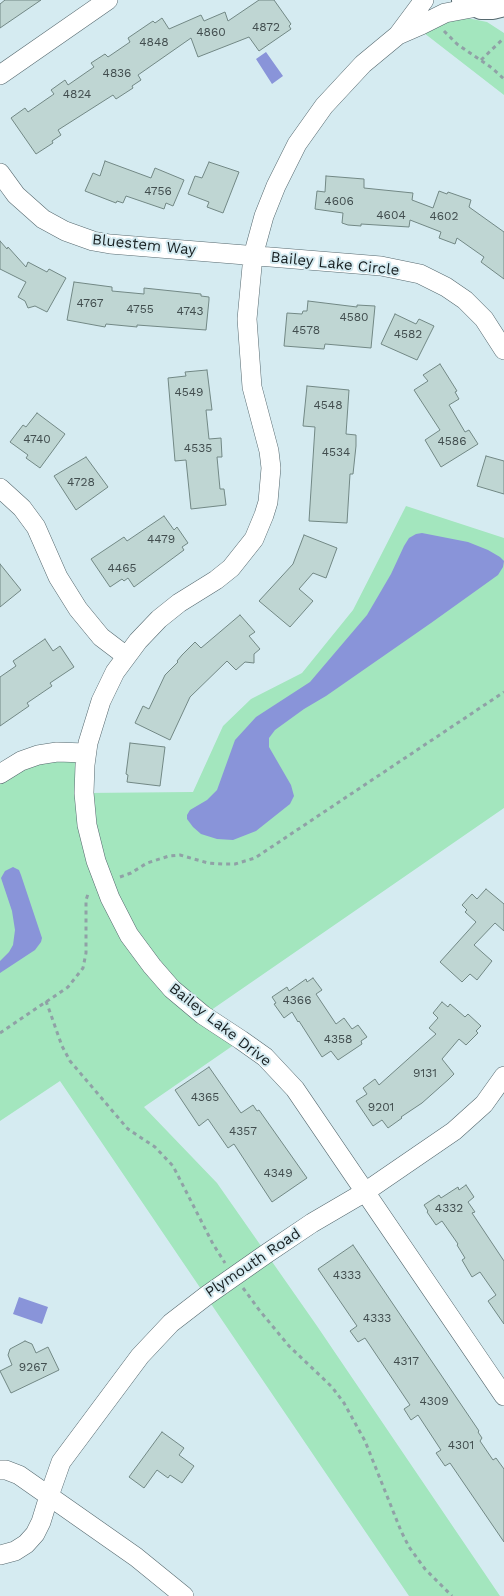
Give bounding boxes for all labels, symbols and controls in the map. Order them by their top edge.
house number: 4872 [252,20,280,34]
house number: 4860 [196,25,226,39]
house number: 4848 [139,35,169,49]
house number: 4836 [103,66,131,80]
house number: 4824 [63,87,91,101]
house number: 4756 [144,184,172,198]
house number: 4606 [324,194,354,208]
house number: 4604 [376,208,406,222]
house number: 4602 [429,209,459,223]
street label: Bluestem Way [91,231,197,259]
street label: Bailey Lake Circle [270,248,400,280]
house number: 4767 [76,296,104,310]
house number: 4755 [126,302,154,316]
house number: 4743 [177,304,203,318]
house number: 4580 [339,310,369,324]
house number: 4578 [292,323,320,337]
house number: 4582 [394,327,422,341]
house number: 4549 [174,385,204,399]
house number: 4548 [313,398,343,412]
house number: 4740 [23,432,51,446]
house number: 4586 [437,434,467,448]
house number: 4535 [184,441,212,455]
house number: 4534 [322,445,350,459]
house number: 4728 [67,475,95,489]
house number: 4479 [147,532,175,546]
house number: 4465 [108,561,136,575]
street label: Bailey Lake Drive [165,979,275,1071]
house number: 4366 [283,993,311,1007]
house number: 4358 [324,1032,352,1046]
house number: 9131 [413,1066,437,1080]
house number: 4365 [191,1090,219,1104]
house number: 9201 [368,1100,394,1114]
house number: 4357 [229,1124,257,1138]
house number: 4349 [263,1166,293,1180]
house number: 4332 [435,1201,463,1215]
street label: Plymouth Road [202,1225,304,1301]
house number: 4333 [333,1268,361,1282]
house number: 4333 [363,1311,391,1325]
house number: 4317 [393,1354,419,1368]
house number: 9267 [19,1360,47,1374]
house number: 4309 [419,1394,449,1408]
house number: 4301 [448,1438,474,1452]

